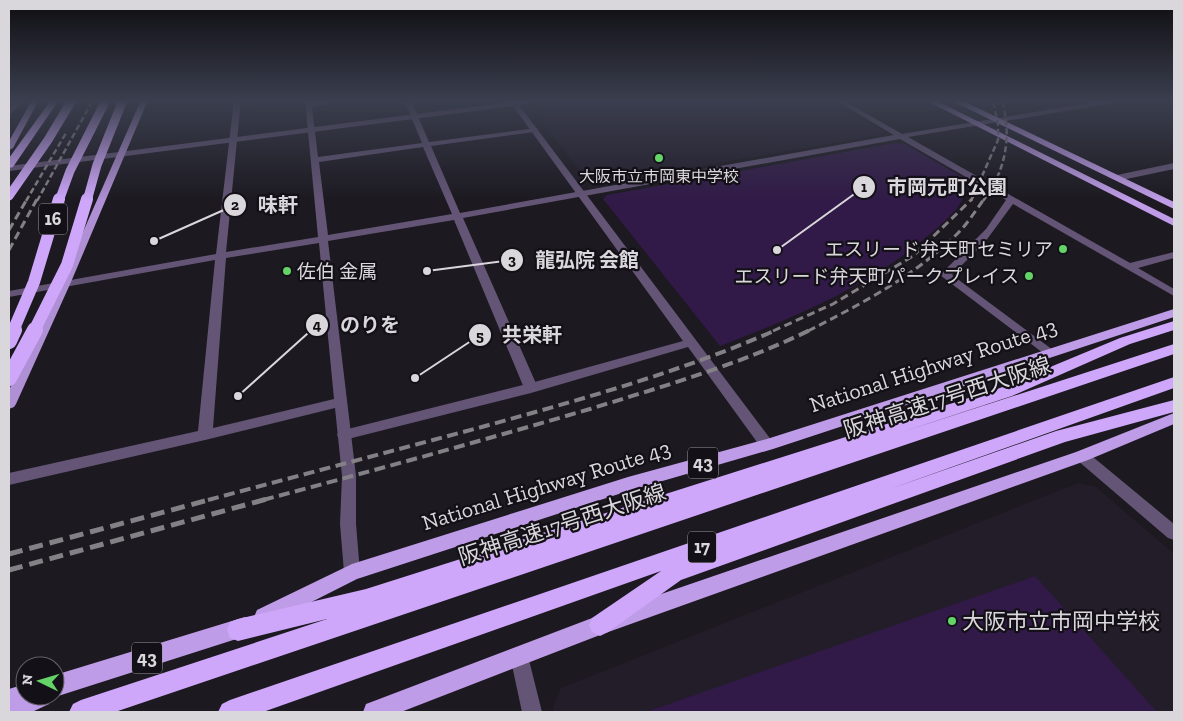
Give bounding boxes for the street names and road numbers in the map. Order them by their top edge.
road number: 16 [39,203,67,234]
street label: National Highway Route 43 [806,313,1060,418]
street label: 阪神高速17号西大阪線 [840,351,1054,444]
street label: National Highway Route 43 [419,435,674,536]
road number: 43 [688,448,718,478]
street label: 阪神高速17号西大阪線 [455,478,669,571]
road number: 17 [688,532,716,562]
road number: 43 [132,642,162,674]

